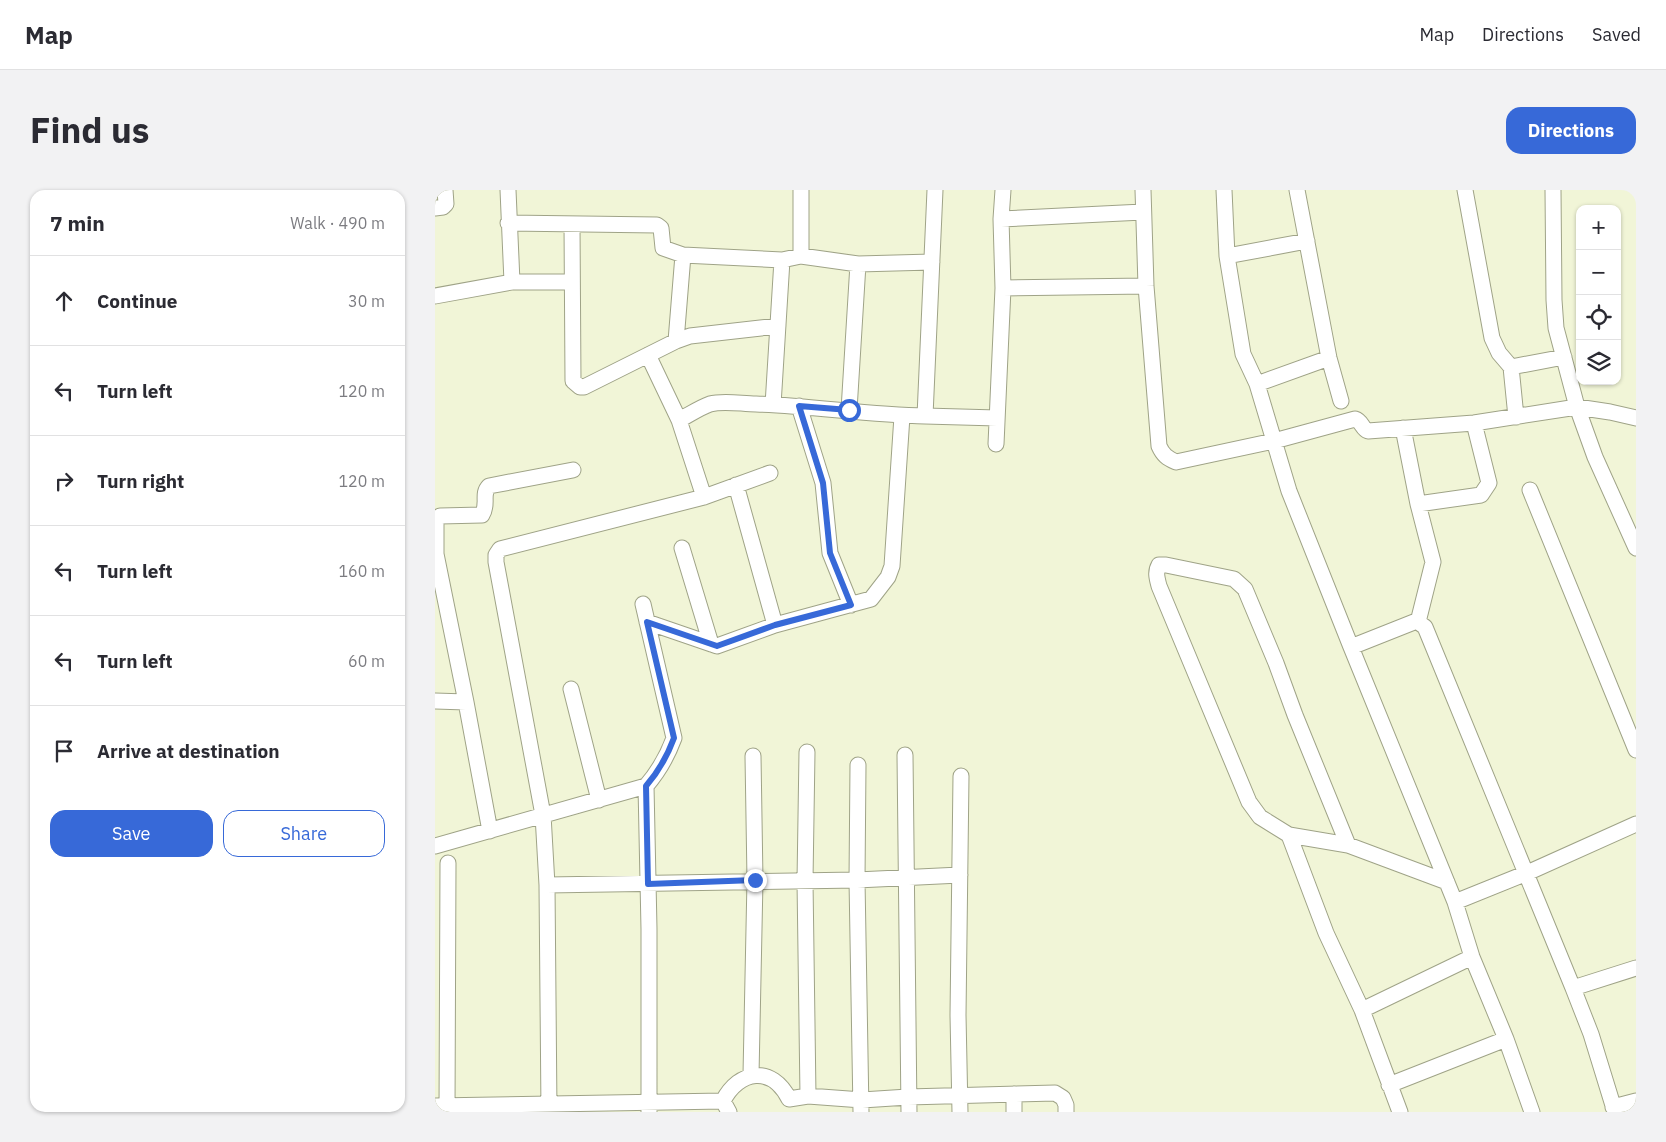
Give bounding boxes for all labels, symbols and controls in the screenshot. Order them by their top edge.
text: Map [25,19,73,51]
text: Map [1419,23,1454,46]
text: Directions [1482,23,1564,46]
text: Saved [1592,23,1641,46]
text: Find us [30,107,149,153]
button: Directions [1506,107,1636,154]
map controls [1576,205,1621,385]
button: + [1576,205,1621,250]
text: 7 min [50,209,105,237]
text: Walk · 490 m [290,213,385,233]
button: − [1576,250,1621,295]
icon: ahead [50,287,78,315]
text: Continue [97,289,177,313]
text: 30 m [348,291,385,311]
button: locate [1576,295,1621,340]
button: layers [1576,340,1621,385]
icon: left [50,377,78,405]
text: Turn left [97,379,173,403]
text: 120 m [338,381,385,401]
route start [838,399,861,422]
icon: right [50,467,78,495]
text: Turn right [97,469,184,493]
text: 120 m [338,471,385,491]
icon: left [50,557,78,585]
text: Turn left [97,559,173,583]
text: 160 m [338,561,385,581]
icon: left [50,647,78,675]
text: Turn left [97,649,173,673]
text: 60 m [348,651,385,671]
icon: arrive [50,737,78,765]
text: Arrive at destination [97,739,280,763]
button: Save [50,810,213,857]
button: Share [223,810,385,857]
route end [744,869,767,892]

